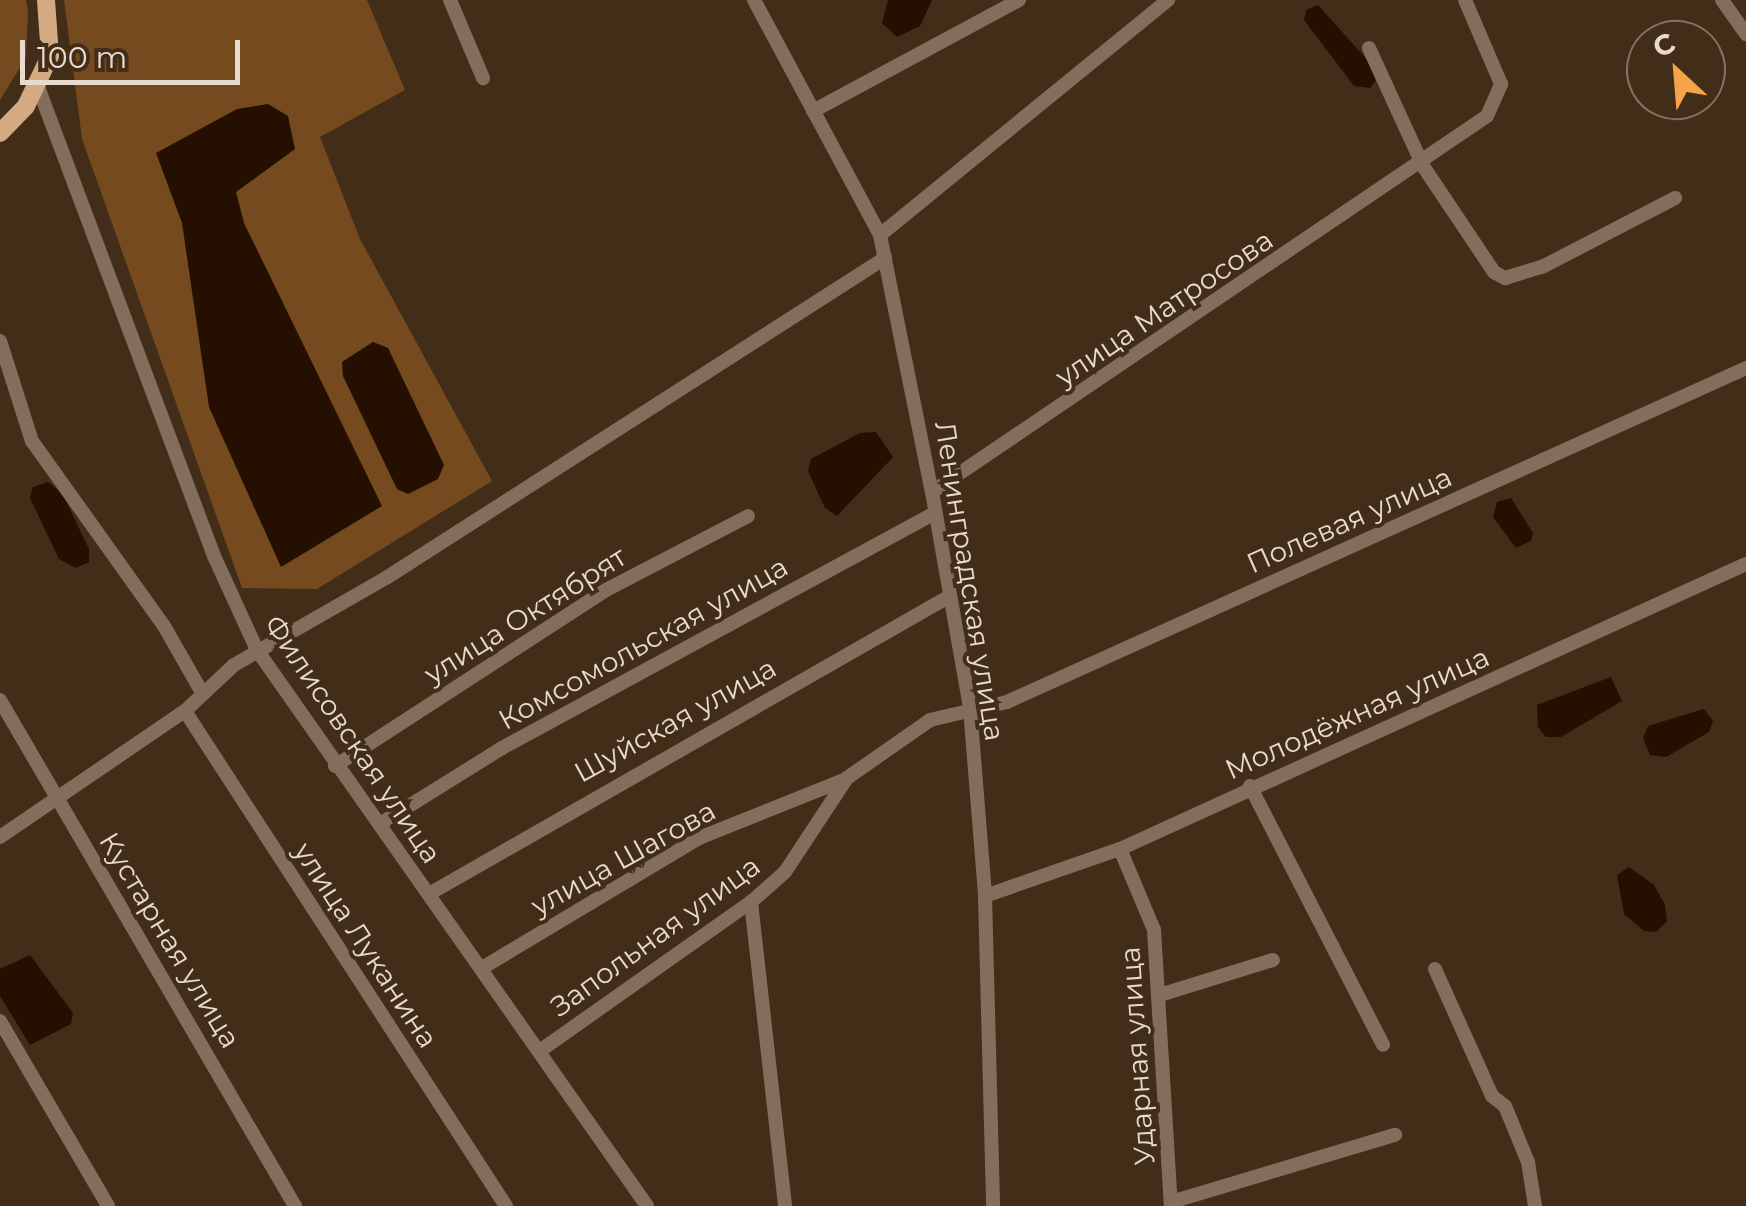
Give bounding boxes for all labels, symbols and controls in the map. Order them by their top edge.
scale bar [25,20,245,82]
north arrow [1626,20,1726,120]
text: С [1647,25,1680,65]
text: 100 m [37,39,127,76]
street label: улица Матросова [1049,223,1279,393]
street label: Ленинградская улица [928,419,1012,743]
street label: Полевая улица [1241,460,1457,580]
street label: улица Октябрят [418,539,632,691]
street label: Комсомольская улица [493,549,793,737]
street label: Филисовская улица [257,609,449,869]
street label: Молодёжная улица [1220,640,1494,786]
street label: Шуйская улица [568,651,782,789]
street label: улица Шагова [525,793,721,923]
street label: Кустарная улица [92,826,248,1054]
street label: улица Луканина [287,836,445,1054]
street label: Запольная улица [544,849,766,1023]
street label: Ударная улица [1113,946,1161,1166]

